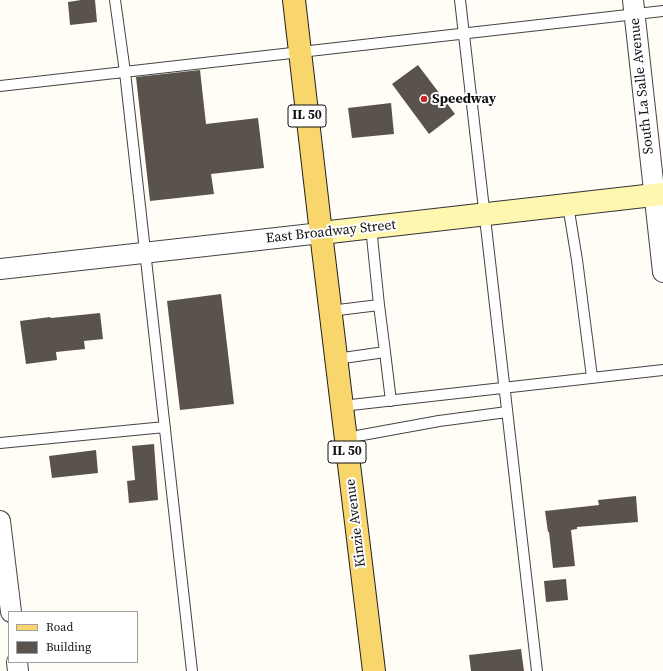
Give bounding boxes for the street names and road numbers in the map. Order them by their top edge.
street label: South La Salle Avenue [626,17,658,155]
road number: IL 50 [288,105,326,127]
street label: East Broadway Street [265,217,397,247]
road number: IL 50 [328,441,366,463]
street label: Kinzie Avenue [342,478,370,568]

